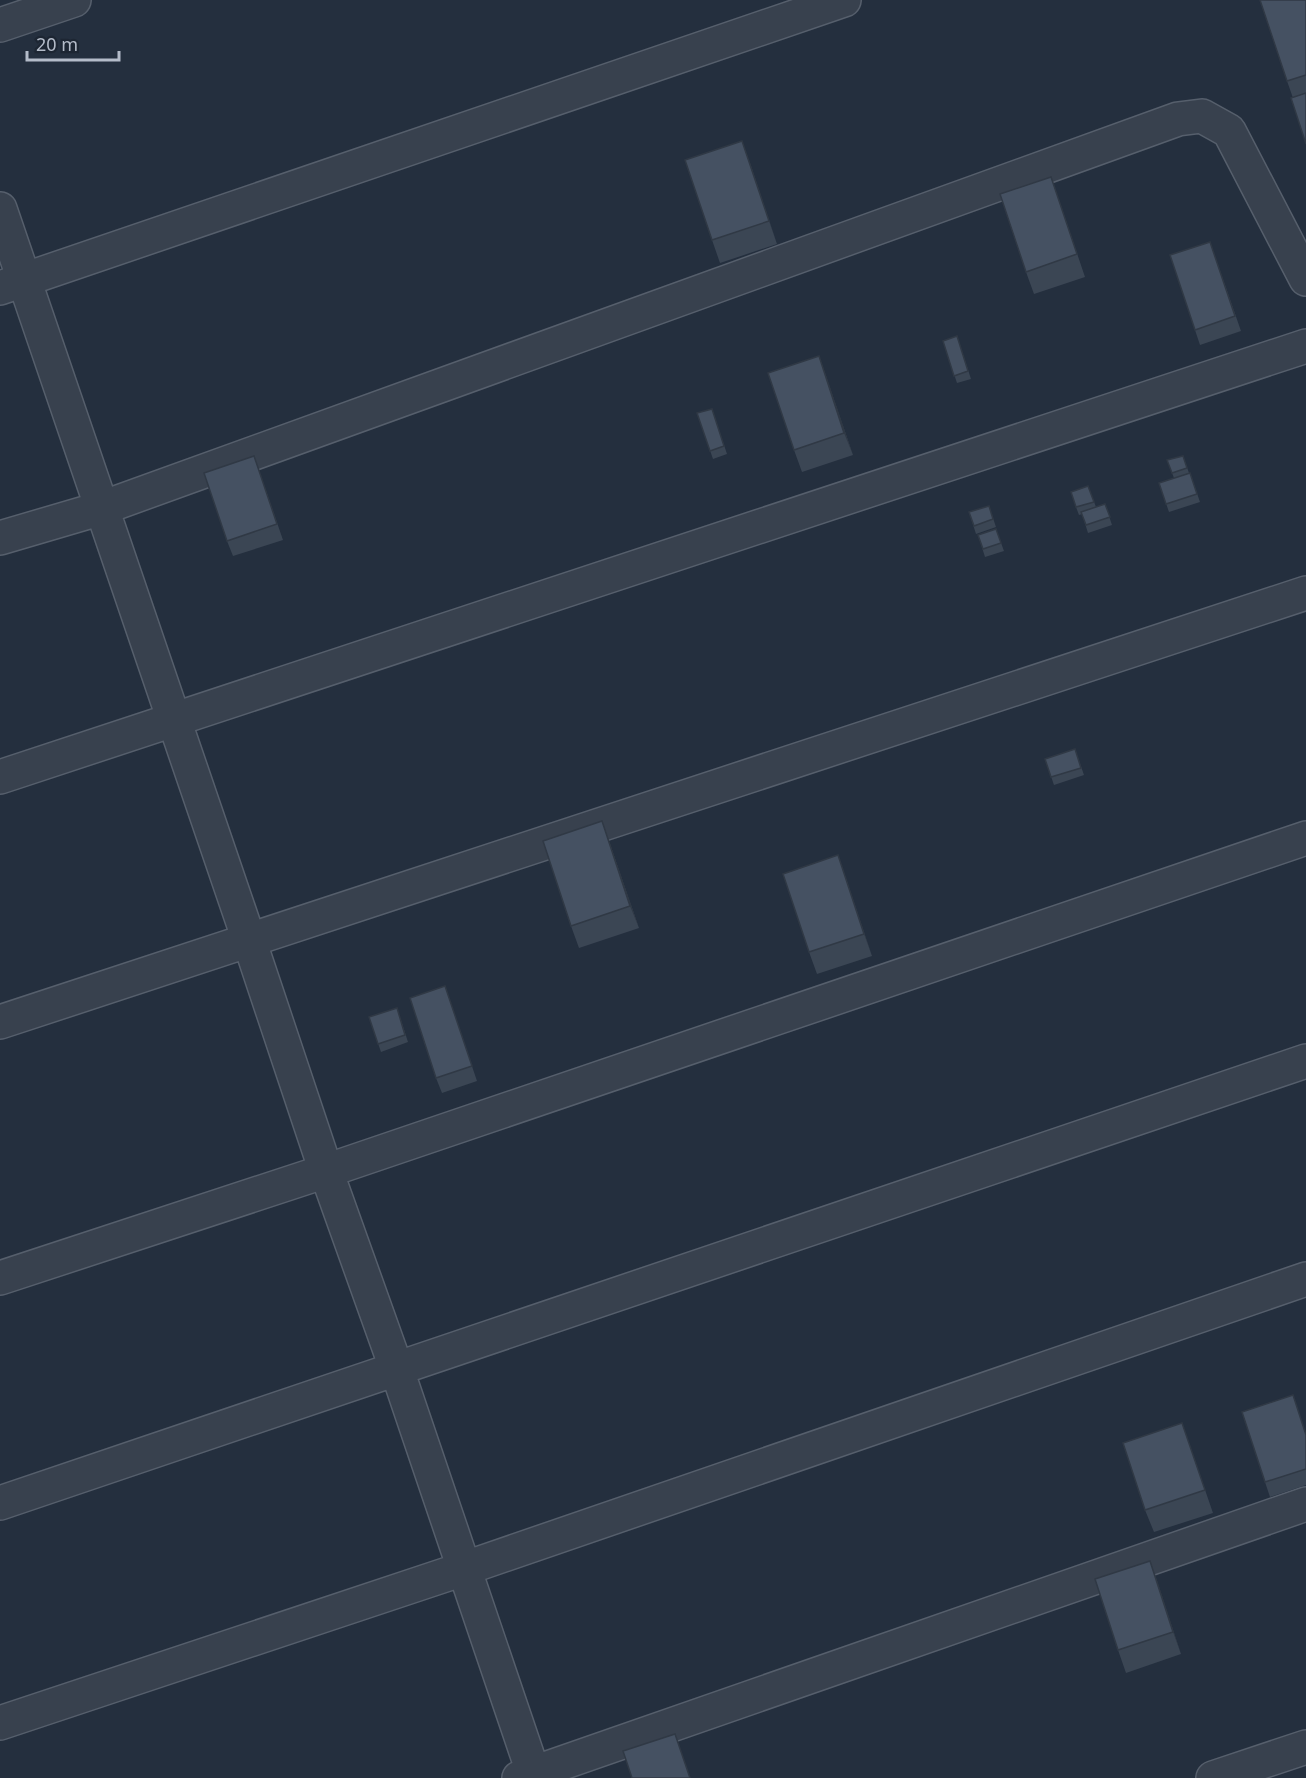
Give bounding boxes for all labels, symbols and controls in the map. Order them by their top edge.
scale bar [27,24,118,62]
text: 20 m [36,32,78,56]

